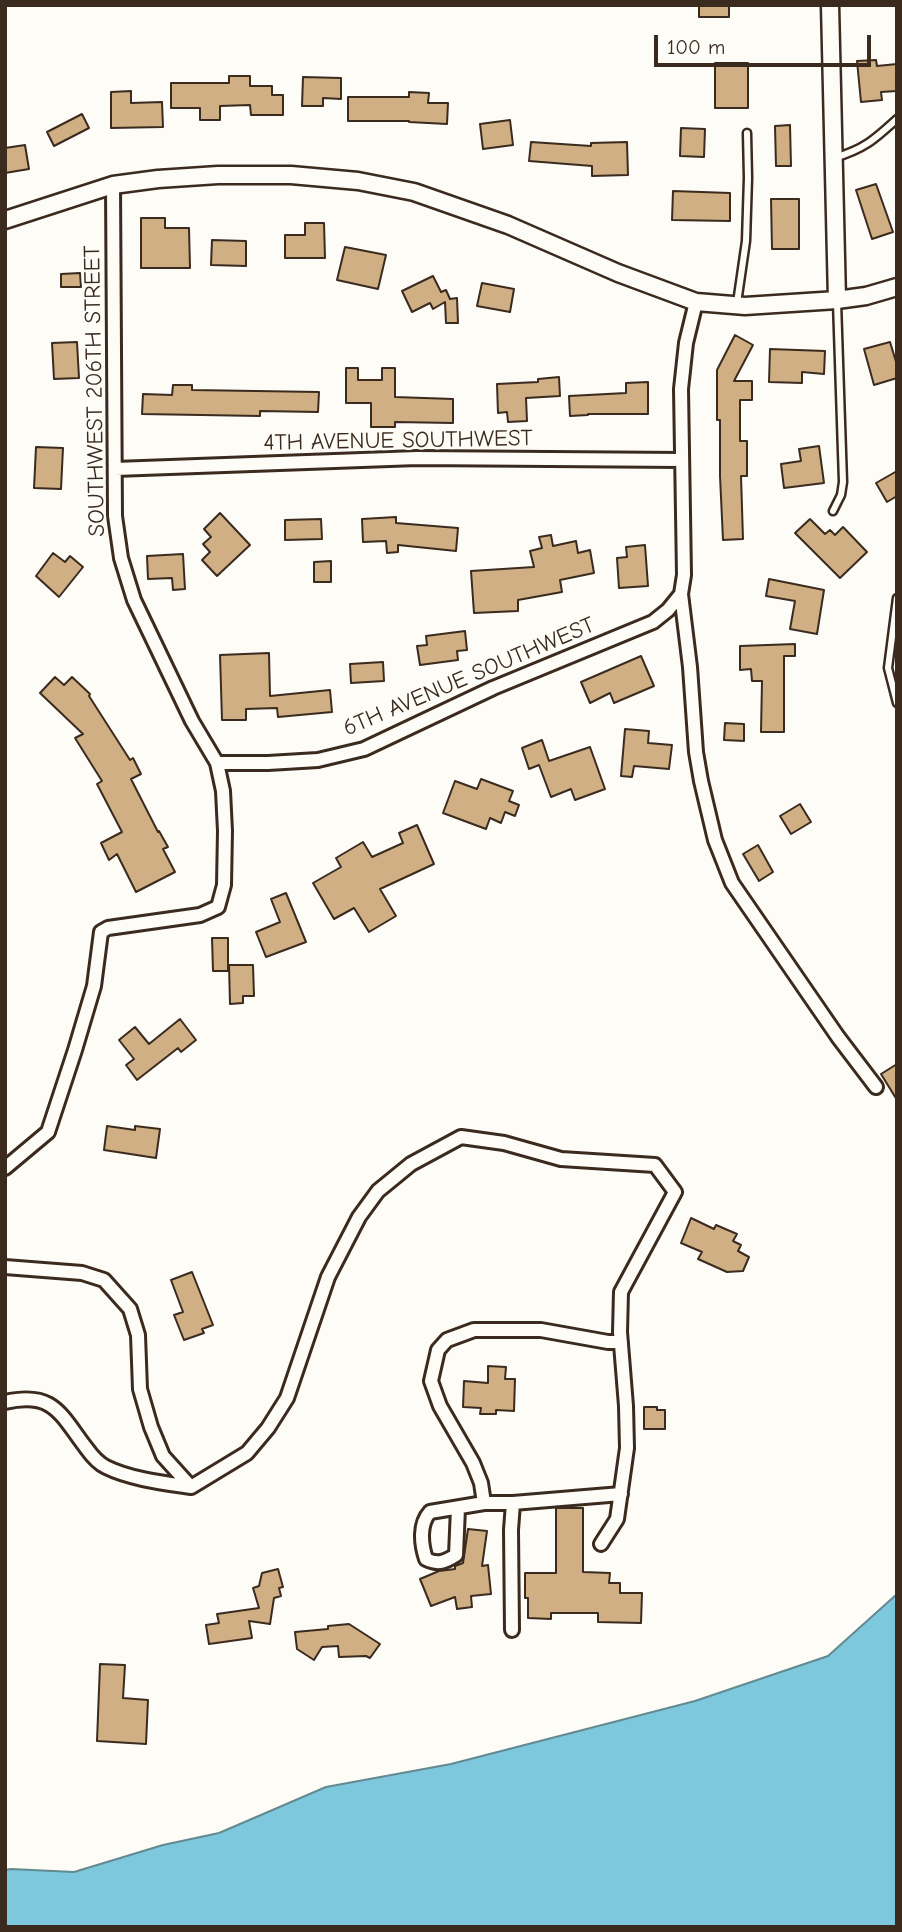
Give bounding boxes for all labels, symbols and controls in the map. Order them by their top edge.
scale bar [657,21,874,65]
text: 100 m [667,35,725,59]
street label: SOUTHWEST 206TH STREET [79,245,111,537]
street label: 4TH AVENUE SOUTHWEST [263,425,533,457]
street label: 6TH AVENUE SOUTHWEST [339,611,599,743]

